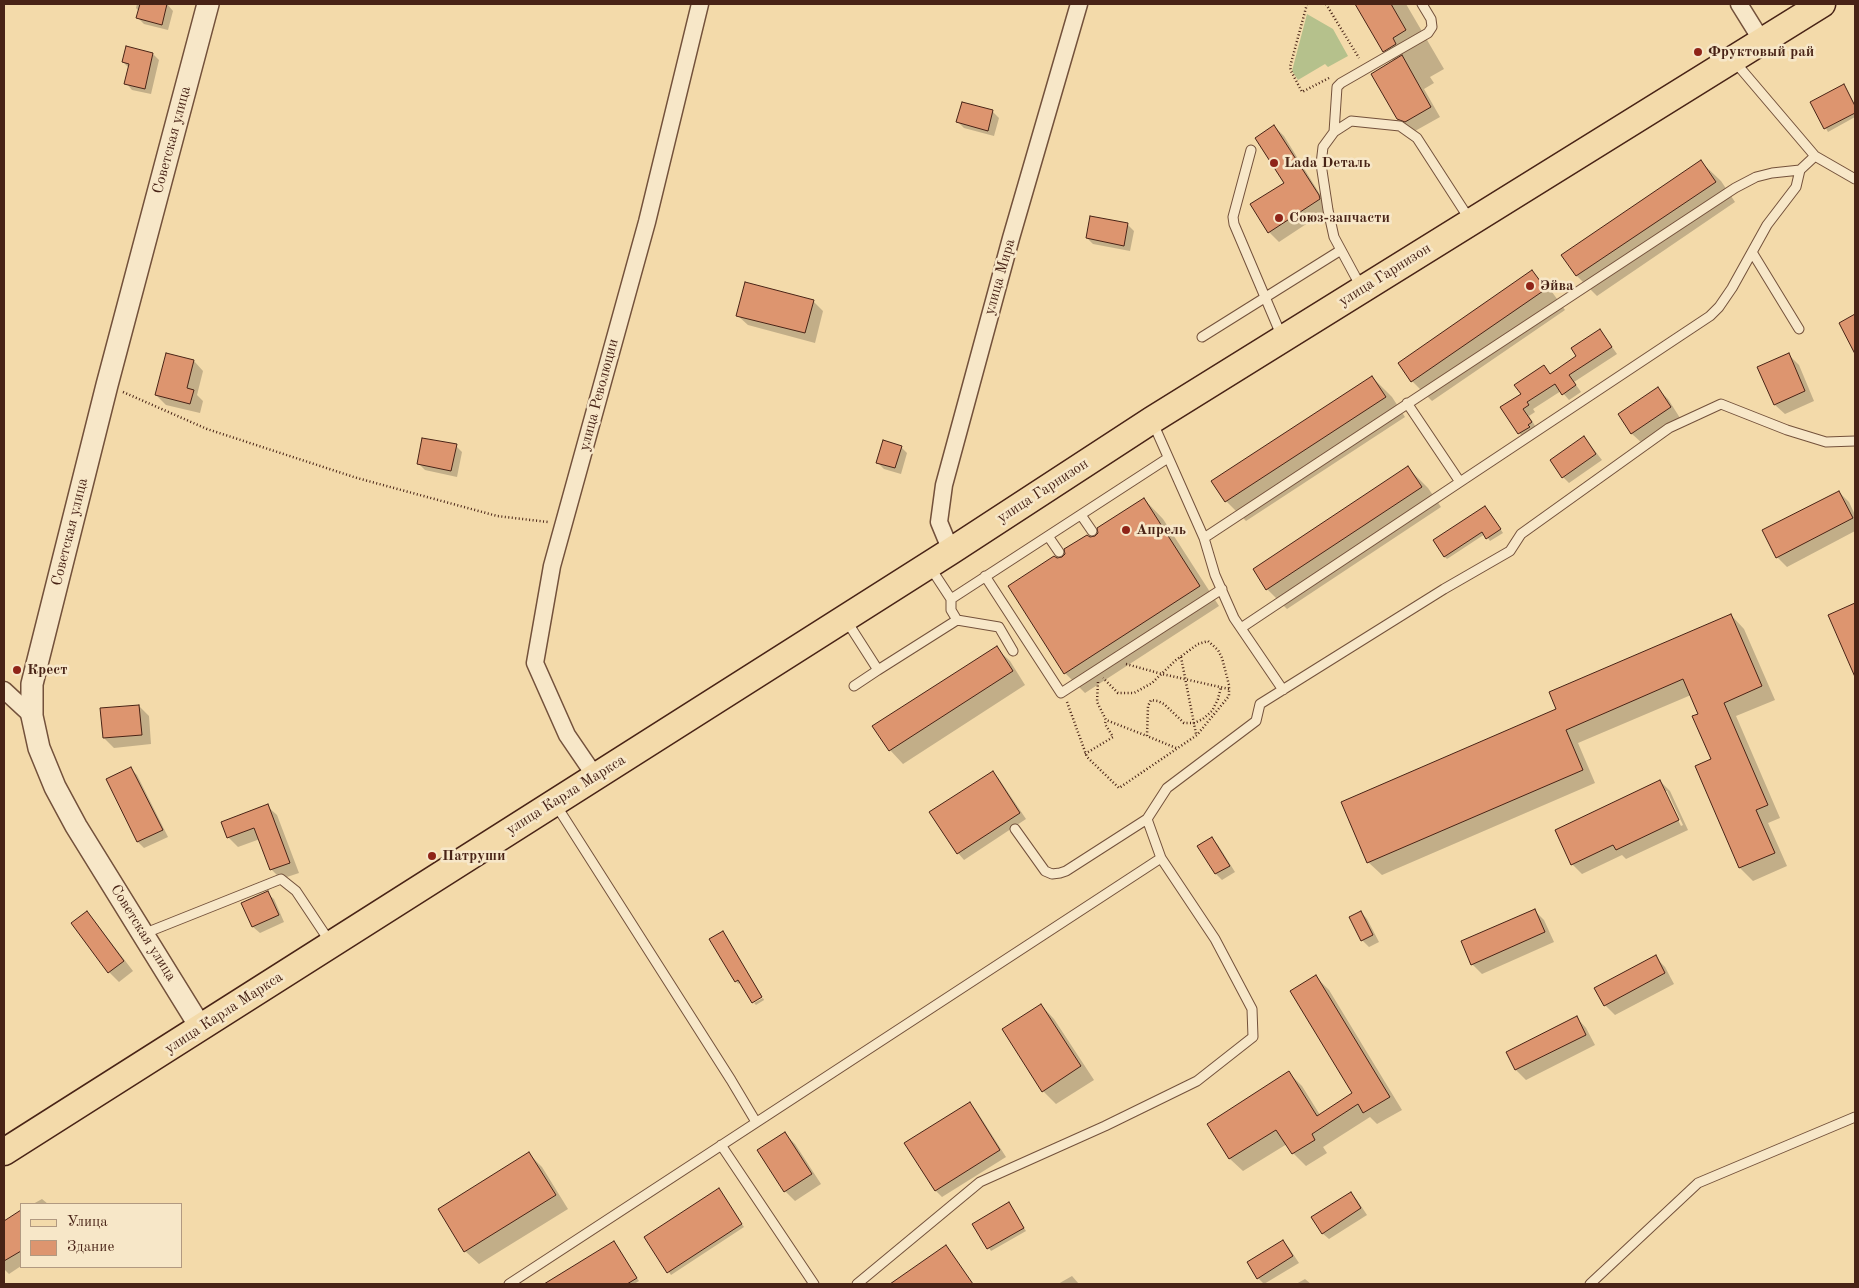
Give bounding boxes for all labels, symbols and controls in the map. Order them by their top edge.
place label: Фруктовый рай [1708,43,1814,61]
marker: Фруктовый рай [1692,46,1704,58]
street label: Советская улица [149,84,195,196]
place label: Lada Dеталь [1284,154,1370,172]
marker: Lada Dеталь [1268,157,1280,169]
place label: Союз-запчасти [1289,209,1390,227]
marker: Союз-запчасти [1273,212,1285,224]
street label: улица Мира [981,237,1019,317]
street label: улица Гарнизон [1336,240,1434,310]
place label: Эйва [1540,277,1574,295]
marker: Эйва [1524,280,1536,292]
street label: улица Революции [575,337,623,453]
street label: улица Гарнизон [994,455,1092,527]
street label: Советская улица [48,476,92,588]
place label: Апрель [1136,521,1186,539]
marker: Апрель [1120,524,1132,536]
place label: Крест [27,661,68,679]
marker: Крест [11,664,23,676]
street label: улица Карла Маркса [503,751,629,839]
place label: Патруши [442,847,506,865]
marker: Патруши [426,850,438,862]
street label: Советская улица [106,881,180,985]
street label: улица Карла Маркса [162,968,286,1058]
legend [20,1203,182,1268]
text: Улица [67,1215,108,1230]
text: Здание [67,1240,114,1255]

